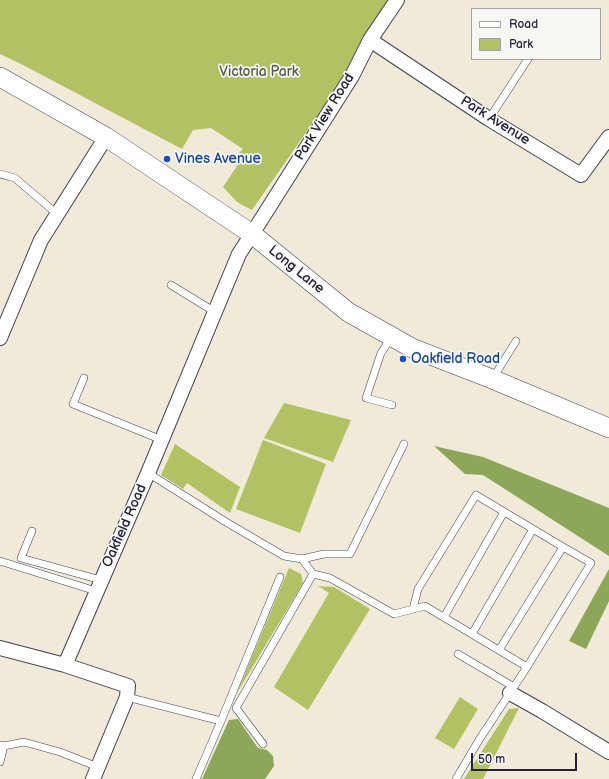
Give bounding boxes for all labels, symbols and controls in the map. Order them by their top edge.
legend [471,8,601,60]
text: Road [509,17,538,32]
text: Park [509,37,533,52]
park label: Victoria Park [219,64,299,80]
street label: Park View Road [292,71,358,163]
street label: Park Avenue [457,93,533,149]
place label: Vines Avenue [175,151,261,167]
marker: Vines Avenue [162,154,172,164]
street label: Long Lane [265,242,327,298]
place label: Oakfield Road [411,351,500,367]
marker: Oakfield Road [398,354,408,364]
street label: Oakfield Road [99,482,151,570]
scale bar [473,745,579,771]
text: 50 m [478,752,505,767]

